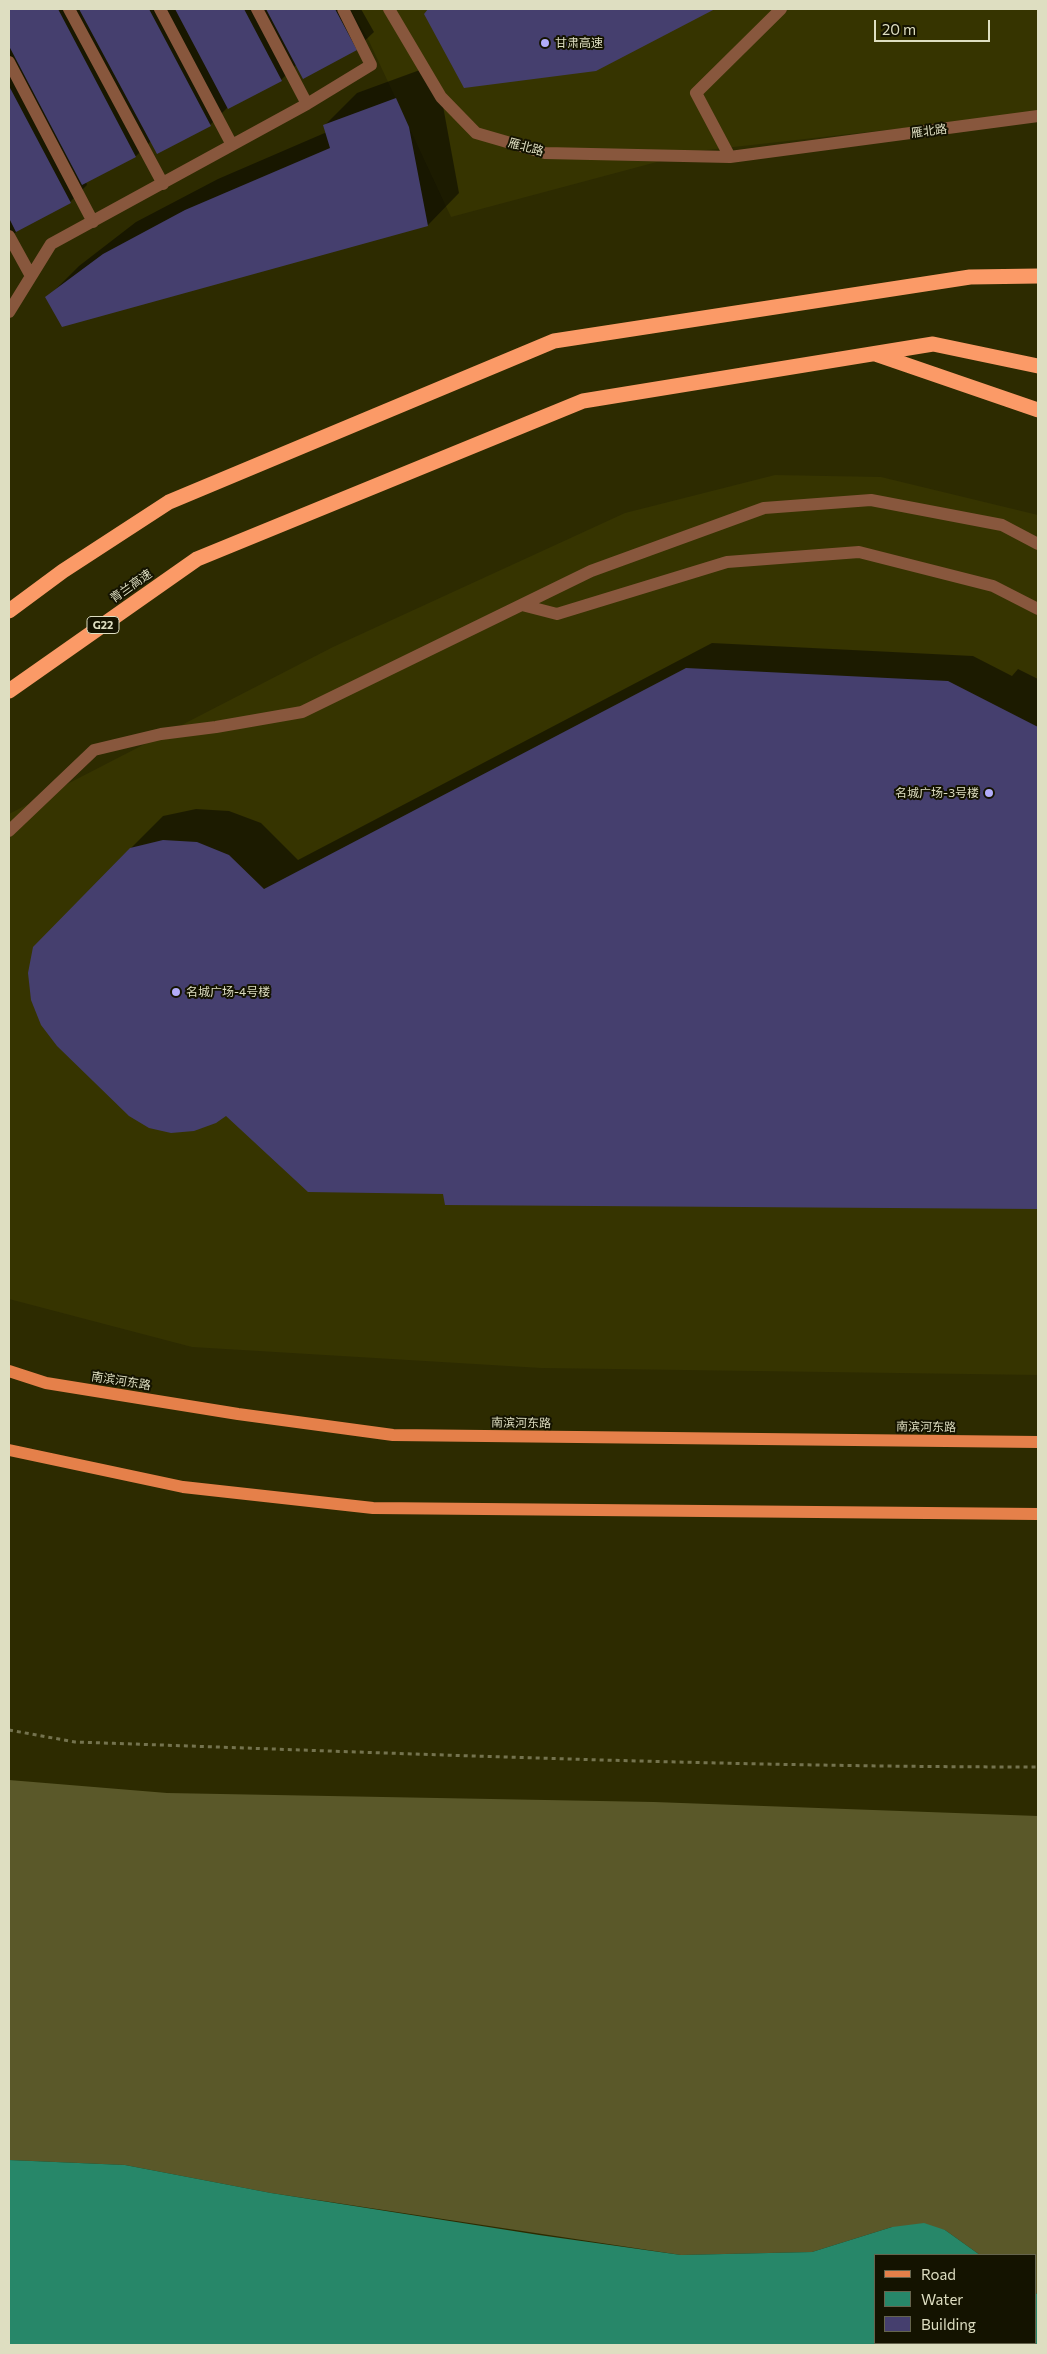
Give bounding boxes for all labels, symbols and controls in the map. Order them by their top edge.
scale bar [877,10,993,42]
text: 20 m [882,20,916,38]
place label: 甘肃高速 [555,36,603,50]
marker: 甘肃高速 [539,37,551,49]
street label: 雁北路 [910,122,948,140]
street label: 雁北路 [507,135,545,159]
street label: 青兰高速 [107,566,155,606]
road number: G22 [87,616,119,634]
place label: 名城广场-3号楼 [895,786,979,800]
marker: 名城广场-3号楼 [983,787,995,799]
place label: 名城广场-4号楼 [186,985,270,999]
marker: 名城广场-4号楼 [170,986,182,998]
street label: 南滨河东路 [90,1369,152,1393]
street label: 南滨河东路 [491,1415,551,1431]
street label: 南滨河东路 [896,1419,956,1435]
legend [874,2254,1037,2344]
text: Road [921,2265,956,2283]
text: Water [921,2290,963,2308]
text: Building [921,2315,976,2333]

